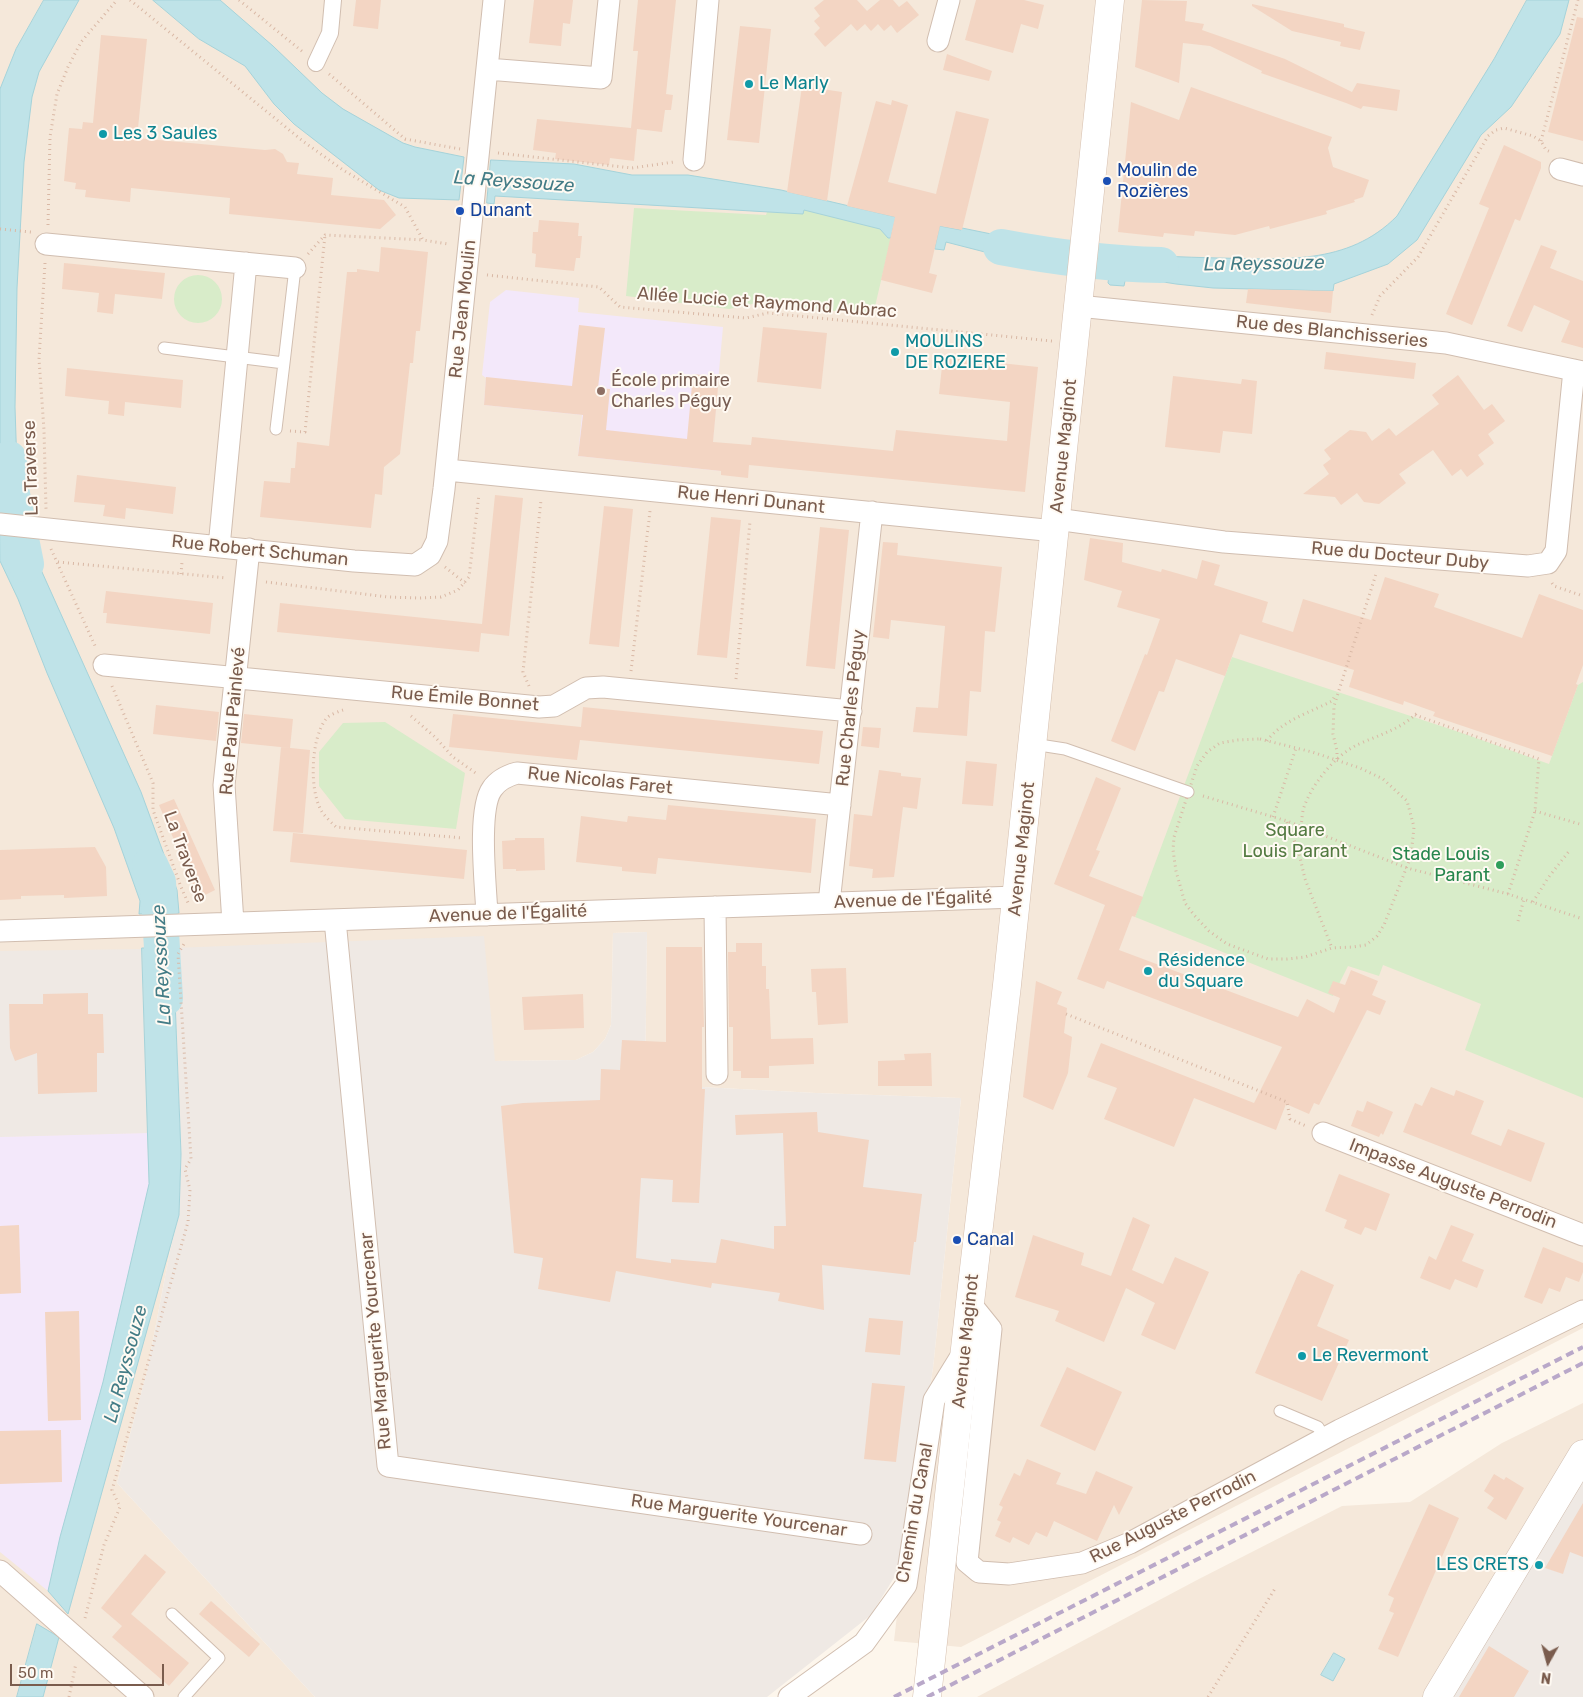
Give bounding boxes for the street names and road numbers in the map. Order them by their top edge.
street label: Rue Jean Moulin [445,239,481,379]
street label: Allée Lucie et Raymond Aubrac [636,283,898,323]
street label: Rue des Blanchisseries [1235,311,1429,353]
street label: Avenue Maginot [1046,378,1082,514]
street label: La Traverse [19,420,43,516]
street label: Rue Henri Dunant [676,482,826,518]
street label: Rue Robert Schuman [170,531,350,571]
street label: Rue du Docteur Duby [1310,537,1490,575]
street label: Rue Charles Péguy [832,628,870,788]
street label: Rue Paul Painlevé [216,646,250,796]
street label: Rue Émile Bonnet [390,682,540,716]
street label: Rue Nicolas Faret [526,763,674,799]
street label: Avenue Maginot [1004,781,1040,917]
street label: La Traverse [158,808,212,906]
street label: Avenue de l'Égalité [834,886,992,914]
street label: Avenue de l'Égalité [429,900,587,928]
street label: Impasse Auguste Perrodin [1346,1134,1560,1234]
street label: Rue Marguerite Yourcenar [356,1231,396,1451]
street label: Avenue Maginot [948,1273,984,1409]
street label: Chemin du Canal [892,1441,938,1585]
street label: Rue Auguste Perrodin [1086,1466,1260,1568]
street label: Rue Marguerite Yourcenar [630,1490,848,1542]

